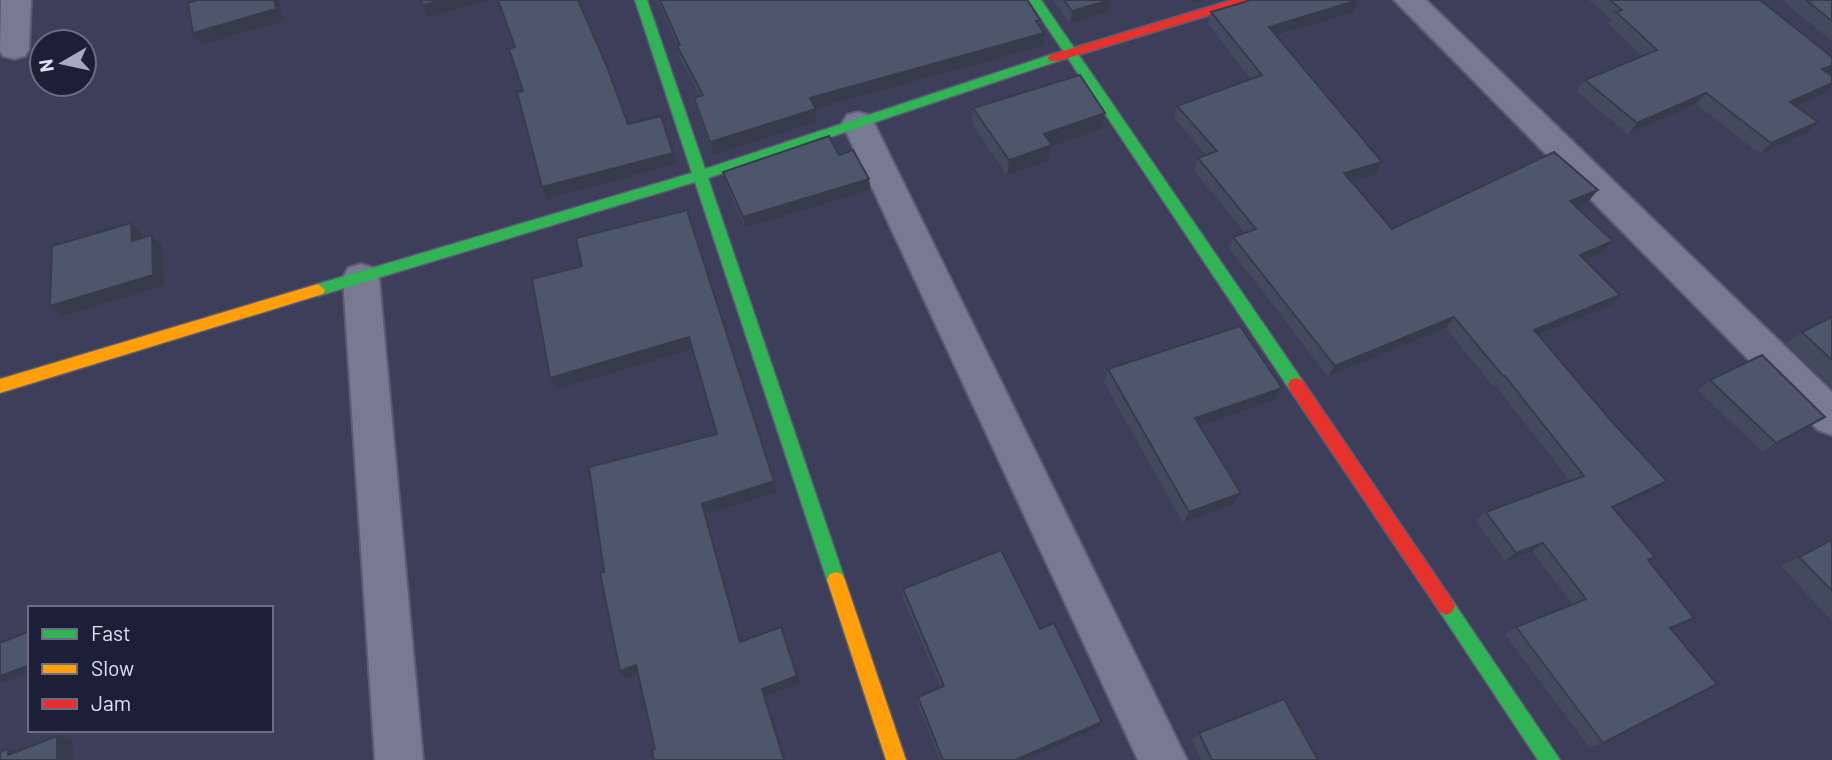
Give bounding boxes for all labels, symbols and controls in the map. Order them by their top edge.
north arrow [28,28,98,98]
text: N [33,58,58,74]
legend [28,606,273,732]
text: Fast [91,620,131,645]
text: Slow [91,655,134,680]
text: Jam [91,690,131,715]

